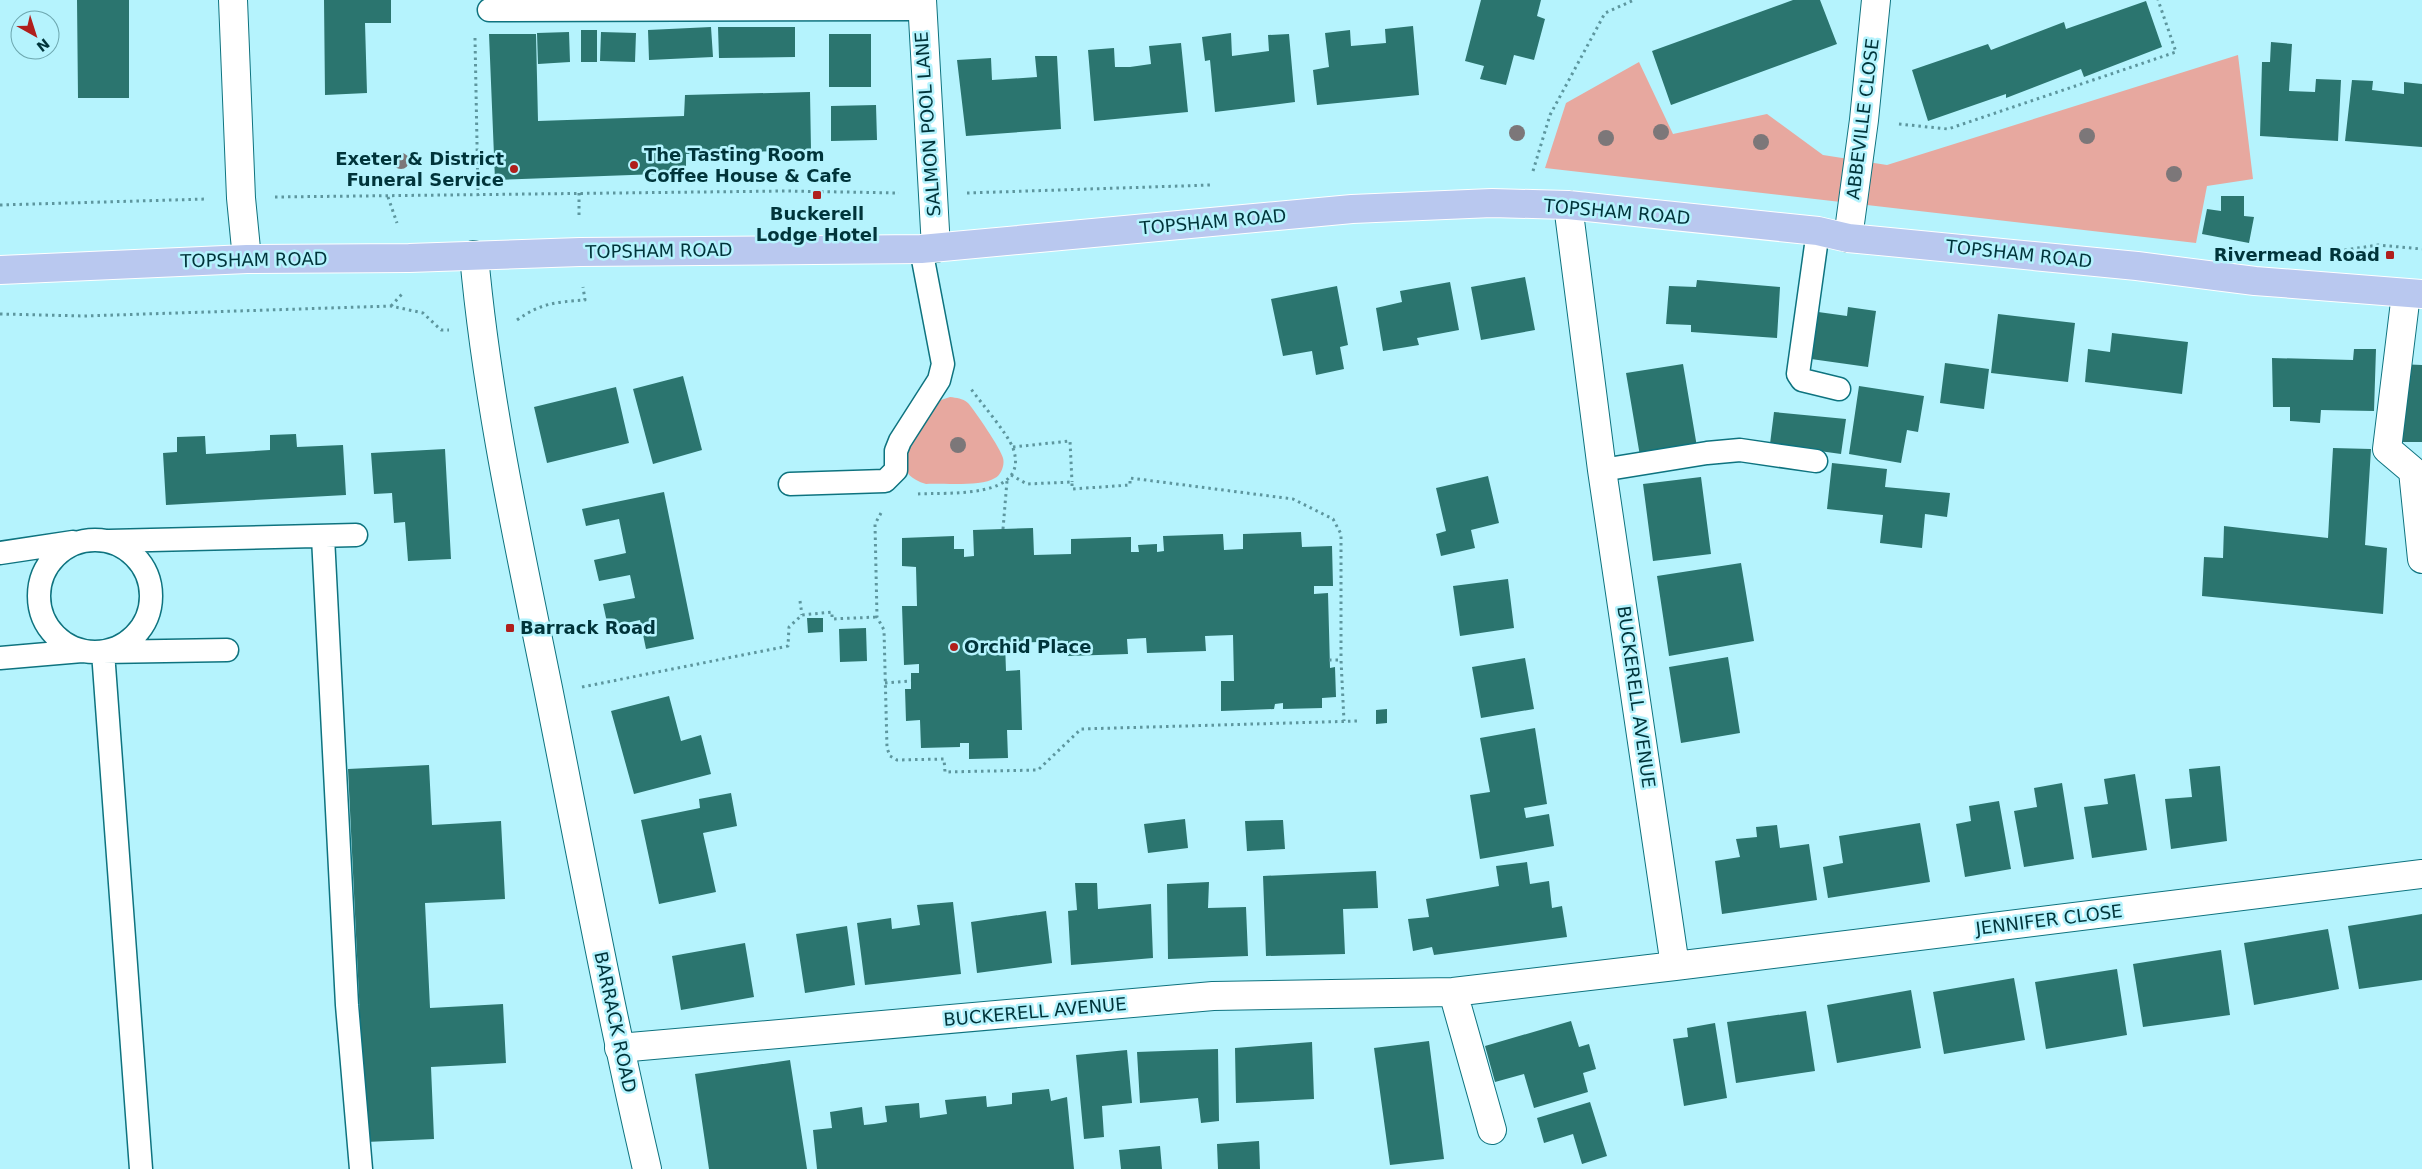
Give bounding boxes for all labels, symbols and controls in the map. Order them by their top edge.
north arrow [10,10,60,60]
street label: SALMON POOL LANE [911,31,944,217]
text: N [34,35,53,55]
street label: ABBEVILLE CLOSE [1842,37,1883,201]
place label: The Tasting Room Coffee House & Cafe [644,144,852,186]
place label: Exeter & District Funeral Service [335,148,504,190]
marker: The Tasting Room Coffee House & Cafe [628,159,640,171]
marker: Exeter & District Funeral Service [508,163,520,175]
marker: Buckerell Lodge Hotel [811,189,823,201]
street label: TOPSHAM ROAD [1542,195,1691,228]
place label: Buckerell Lodge Hotel [756,203,878,245]
street label: TOPSHAM ROAD [1138,205,1287,238]
street label: TOPSHAM ROAD [1944,235,2093,272]
street label: TOPSHAM ROAD [584,239,733,262]
place label: Rivermead Road [2214,244,2380,265]
street label: TOPSHAM ROAD [179,248,328,271]
marker: Rivermead Road [2384,249,2396,261]
street label: BUCKERELL AVENUE [1613,604,1660,789]
place label: Barrack Road [520,617,656,638]
marker: Barrack Road [504,622,516,634]
place label: Orchid Place [964,636,1091,657]
marker: Orchid Place [948,641,960,653]
street label: JENNIFER CLOSE [1973,900,2124,939]
street label: BARRACK ROAD [590,949,641,1094]
street label: BUCKERELL AVENUE [942,993,1127,1030]

